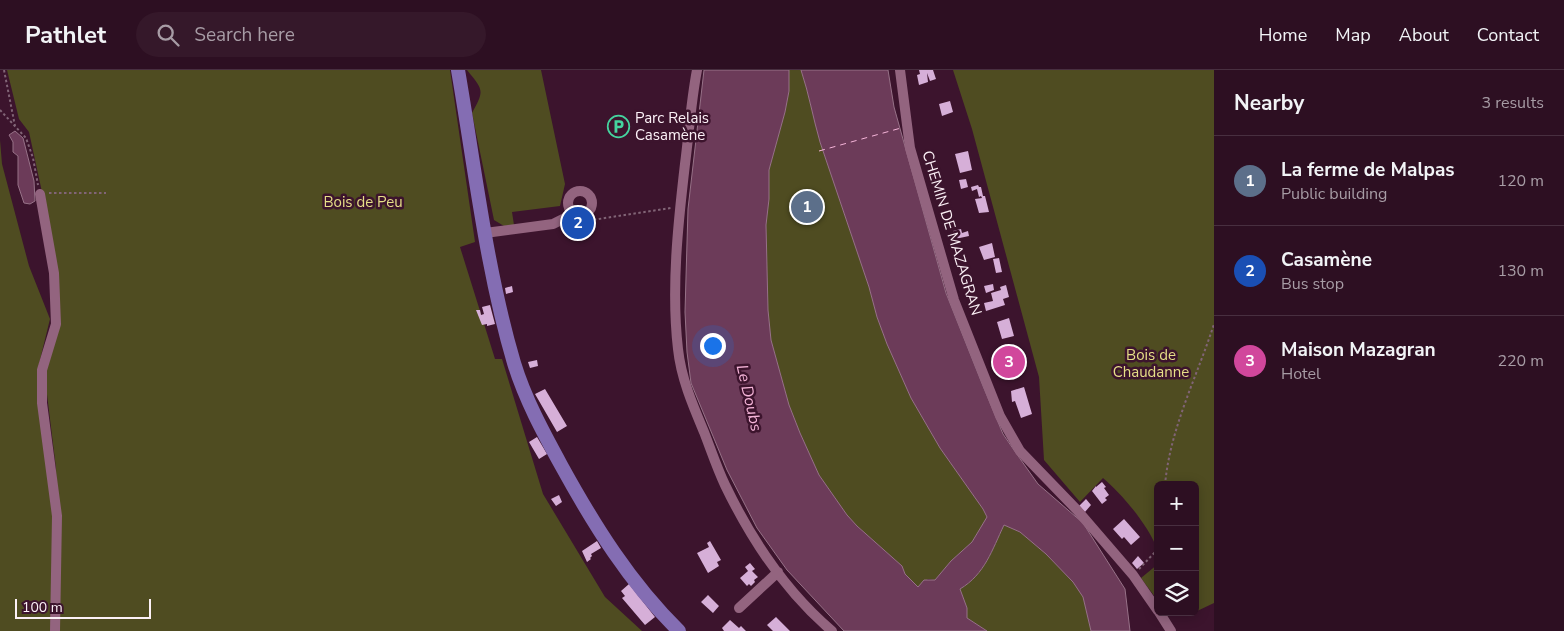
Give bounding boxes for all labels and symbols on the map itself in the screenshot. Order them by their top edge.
place label: Parc Relais Casamène [635,108,709,145]
parking icon: Parc Relais Casamène [607,115,631,139]
street label: CHEMIN DE MAZAGRAN [917,148,987,318]
pin: 1 [791,188,823,226]
park label: Bois de Peu [323,192,403,212]
pin: 2 [562,204,594,242]
your location [700,333,726,359]
pin: 3 [993,343,1025,381]
park label: Bois de Chaudanne [1113,345,1189,382]
water label: Le Doubs [731,362,767,434]
scale bar [15,596,151,619]

